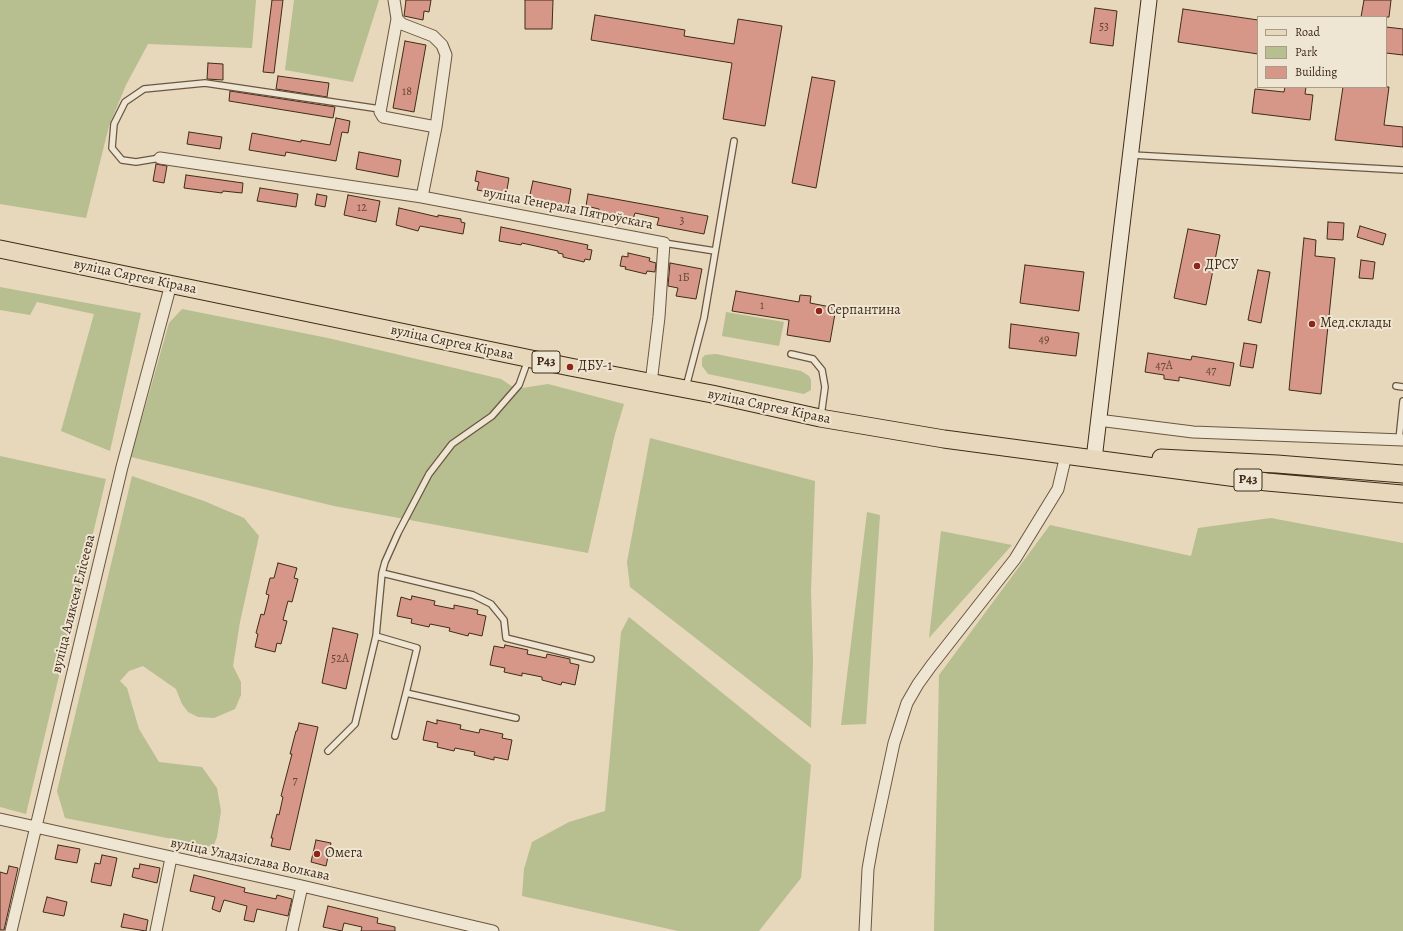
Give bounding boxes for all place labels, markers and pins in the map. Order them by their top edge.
place label: ДРСУ [1205,258,1239,274]
marker: ДРСУ [1192,261,1202,271]
place label: Серпантина [827,303,901,319]
marker: Серпантина [814,306,824,316]
place label: Мед.склады [1320,316,1391,332]
marker: Мед.склады [1307,319,1317,329]
place label: ДБУ-1 [578,359,612,375]
marker: ДБУ-1 [565,362,575,372]
place label: Омега [325,846,363,862]
marker: Омега [312,849,322,859]

